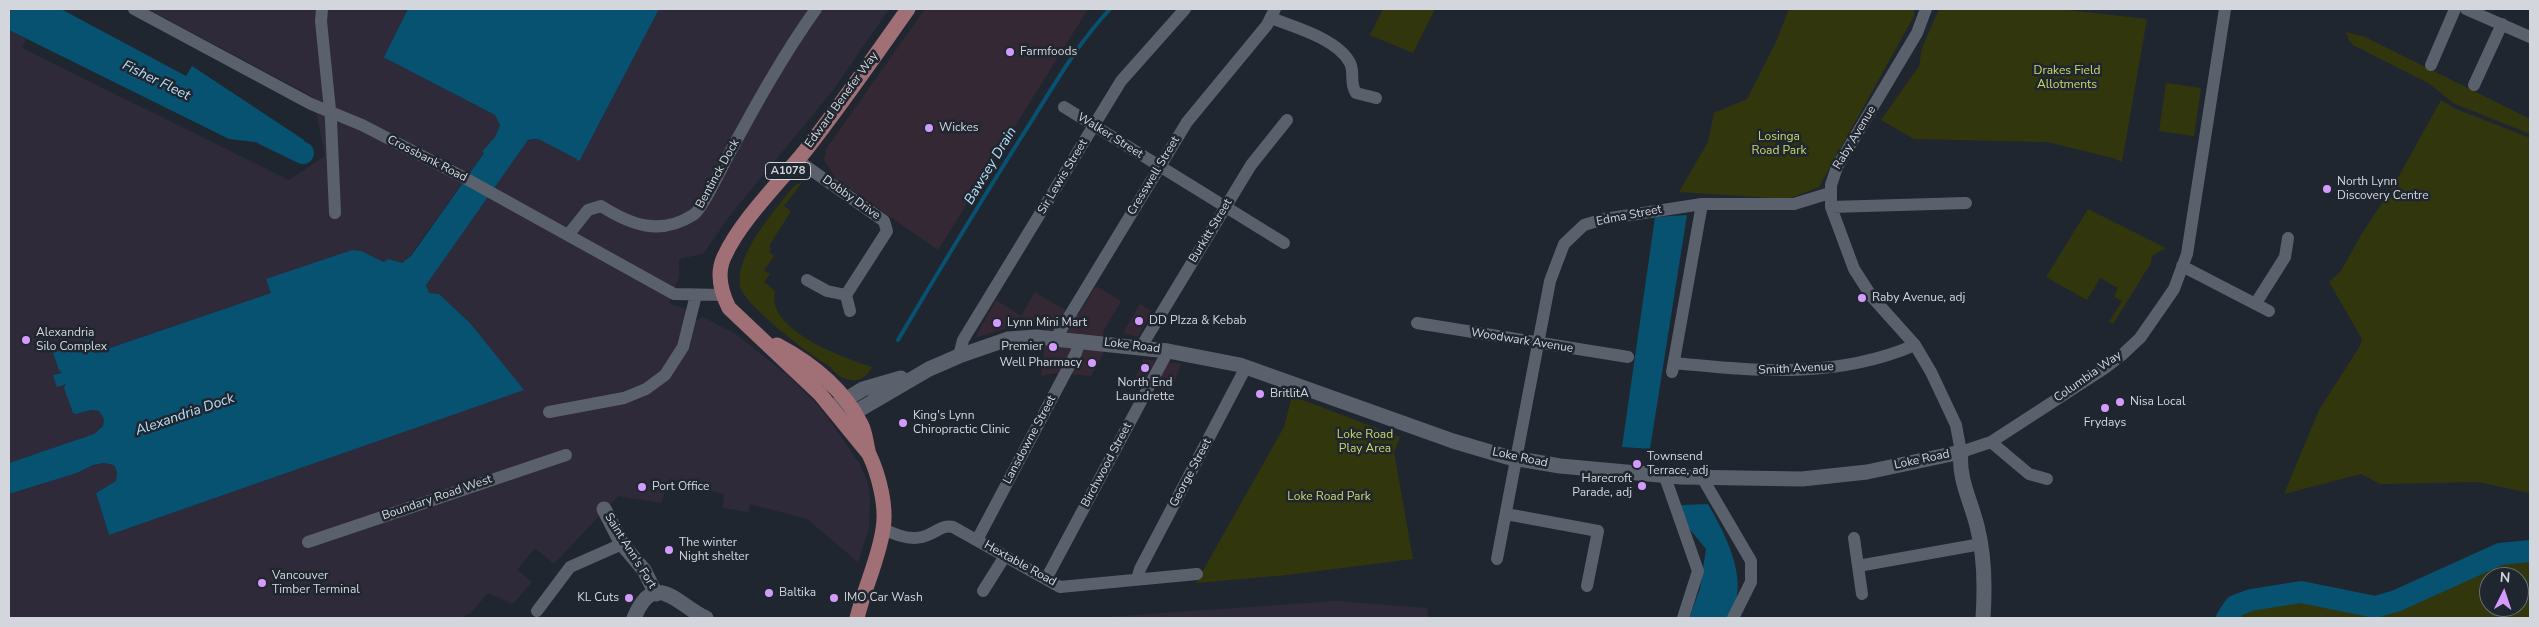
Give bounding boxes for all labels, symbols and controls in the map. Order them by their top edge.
place label: Farmfoods [1020,45,1077,59]
marker: Farmfoods [1004,46,1016,58]
street label: Edward Benefer Way [802,49,882,151]
water label: Fisher Fleet [119,57,193,105]
park label: Drakes Field Allotments [2034,64,2100,92]
street label: Raby Avenue [1830,104,1880,172]
street label: Walker Street [1074,110,1146,162]
place label: Wickes [939,121,979,135]
marker: Wickes [923,122,935,134]
water label: Bawsey Drain [961,124,1021,208]
park label: Losinga Road Park [1752,130,1806,158]
street label: Crossbank Road [385,133,469,185]
street label: Cresswell Street [1125,134,1183,218]
street label: Bentinck Dock [693,137,743,211]
street label: Sir Lewis Street [1035,137,1091,217]
road number: A1078 [766,162,810,180]
street label: Dobby Drive [819,173,883,223]
place label: North Lynn Discovery Centre [2337,175,2429,203]
marker: North Lynn Discovery Centre [2321,183,2333,195]
street label: Burkitt Street [1186,196,1236,266]
street label: Edma Street [1595,203,1663,229]
place label: Raby Avenue, adj [1872,291,1965,305]
marker: Raby Avenue, adj [1856,292,1868,304]
place label: DD PIzza & Kebab [1149,314,1247,328]
marker: DD PIzza & Kebab [1133,315,1145,327]
place label: Lynn Mini Mart [1007,316,1087,330]
marker: Lynn Mini Mart [991,317,1003,329]
place label: Alexandria Silo Complex [36,326,107,354]
street label: Woodwark Avenue [1470,326,1574,356]
marker: Alexandria Silo Complex [20,334,32,346]
street label: Loke Road [1103,335,1161,357]
place label: Premier [1001,340,1043,354]
marker: Premier [1047,341,1059,353]
street label: Columbia Way [2051,348,2125,406]
place label: Well Pharmacy [999,356,1082,370]
marker: Well Pharmacy [1086,357,1098,369]
street label: Smith Avenue [1758,360,1834,378]
marker: North End Laundrette [1139,362,1151,374]
place label: North End Laundrette [1116,376,1174,404]
place label: BritlitA [1270,387,1309,401]
marker: BritlitA [1254,388,1266,400]
water label: Alexandria Dock [133,390,237,440]
street label: Lansdowne Street [1001,393,1059,487]
place label: Nisa Local [2130,395,2185,409]
marker: Nisa Local [2114,396,2126,408]
marker: Frydays [2099,402,2111,414]
place label: King's Lynn Chiropractic Clinic [913,409,1010,437]
place label: Frydays [2084,416,2126,430]
marker: King's Lynn Chiropractic Clinic [897,417,909,429]
street label: Birchwood Street [1079,420,1135,510]
park label: Loke Road Play Area [1337,428,1393,456]
street label: George Street [1167,436,1215,510]
street label: Loke Road [1491,445,1549,471]
street label: Loke Road [1893,447,1951,473]
place label: Townsend Terrace, adj [1647,450,1708,478]
marker: Townsend Terrace, adj [1631,458,1643,470]
street label: Boundary Road West [380,472,494,524]
place label: Harecroft Parade, adj [1572,472,1632,500]
place label: Port Office [652,480,709,494]
marker: Harecroft Parade, adj [1636,480,1648,492]
marker: Port Office [636,481,648,493]
park label: Loke Road Park [1287,490,1371,504]
street label: Saint Ann's Fort [601,511,659,591]
place label: The winter Night shelter [679,536,749,564]
street label: Hextable Road [981,538,1059,590]
marker: The winter Night shelter [663,544,675,556]
north arrow [2479,567,2529,617]
text: N [2499,568,2511,587]
place label: Vancouver Timber Terminal [272,569,360,597]
marker: Vancouver Timber Terminal [256,577,268,589]
place label: Baltika [779,586,816,600]
marker: Baltika [763,587,775,599]
place label: KL Cuts [577,591,619,605]
place label: IMO Car Wash [844,591,923,605]
marker: KL Cuts [623,592,635,604]
marker: IMO Car Wash [828,592,840,604]

